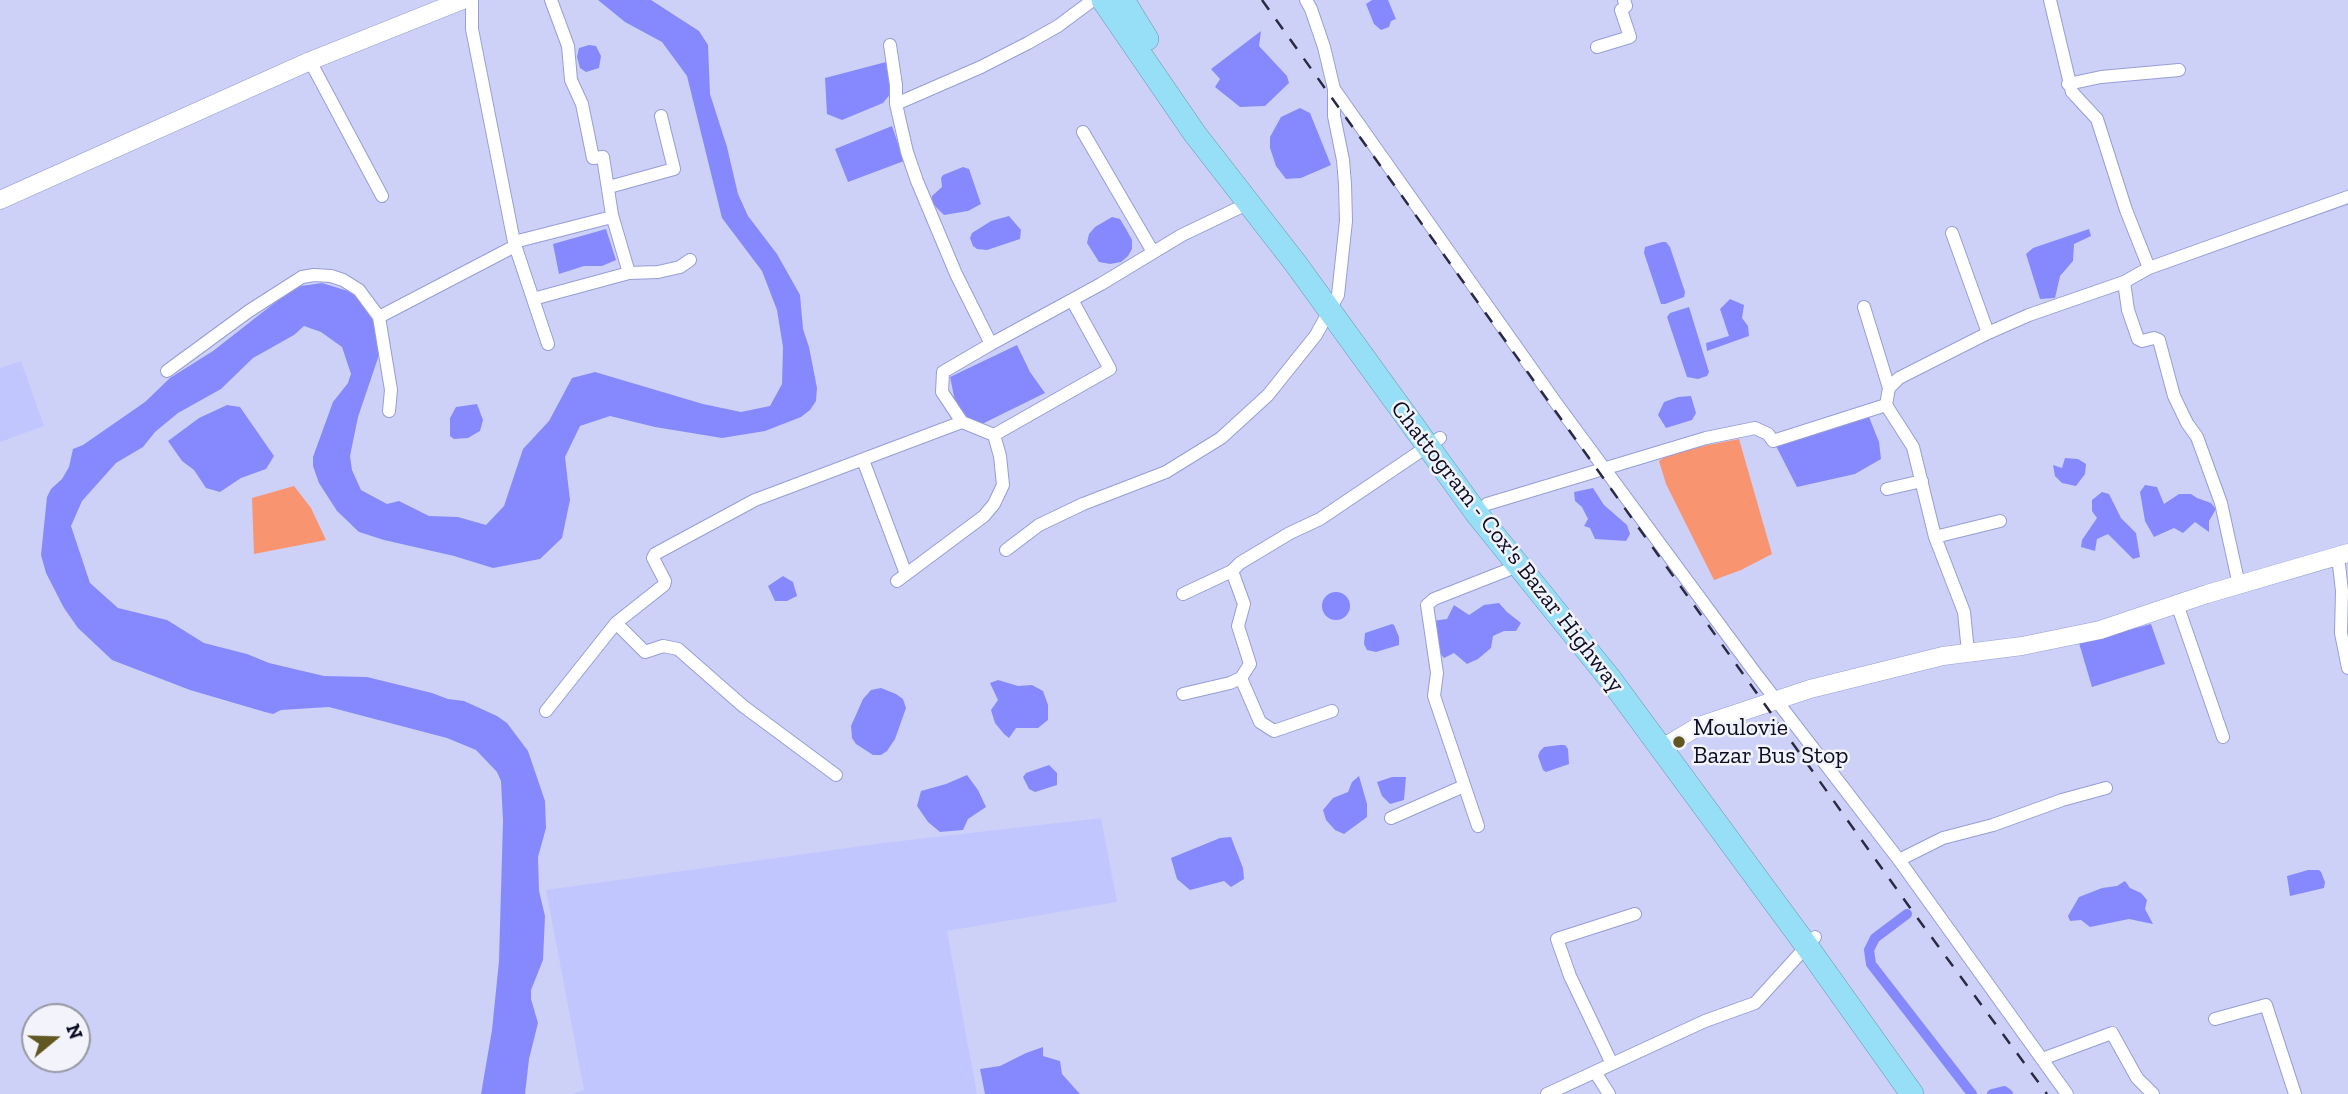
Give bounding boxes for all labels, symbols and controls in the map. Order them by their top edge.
street label: Chattogram - Cox's Bazar Highway [1384,395,1630,699]
place label: Moulovie Bazar Bus Stop [1693,714,1848,770]
marker: Moulovie Bazar Bus Stop [1671,734,1687,750]
north arrow [21,1003,91,1073]
text: N [61,1021,88,1042]

